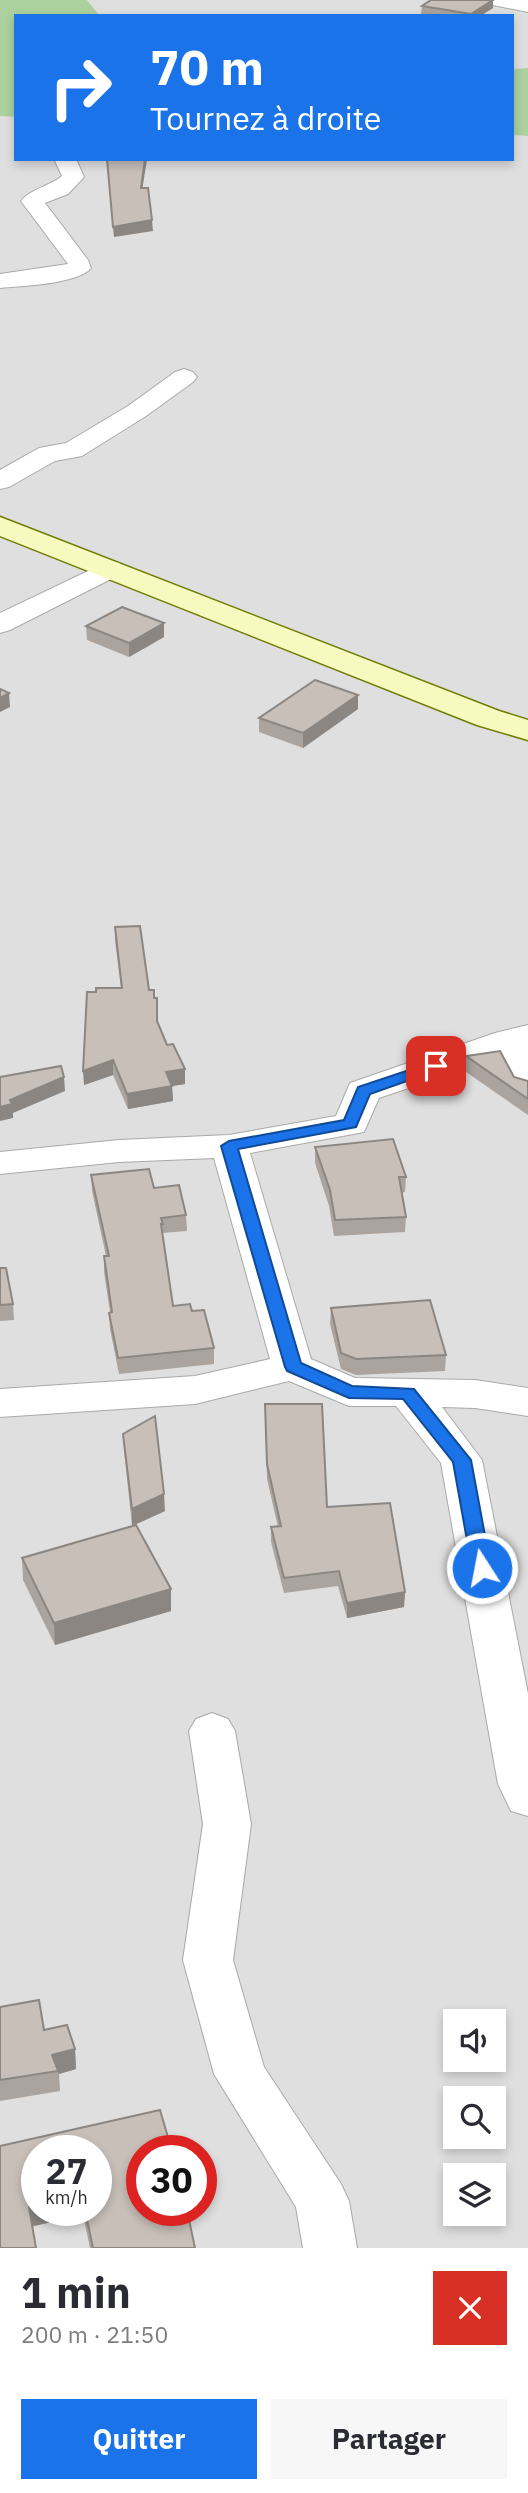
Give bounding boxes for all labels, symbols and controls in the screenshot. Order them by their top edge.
text: 70 m [150,35,264,98]
icon: right [35,42,126,133]
text: Tournez à droite [150,97,381,139]
pin [406,1036,466,1096]
icon: arrive [417,1047,455,1085]
position arrow [445,1531,519,1605]
map controls [443,2009,506,2226]
button: sound [443,2009,506,2072]
button: search [443,2086,506,2149]
speed limit sign: 30 [126,2135,217,2226]
text: 27 [45,2148,88,2194]
button: layers [443,2163,506,2226]
text: km/h [45,2186,88,2209]
text: 1 min [21,2265,131,2320]
button: close [433,2271,507,2345]
text: 200 m · 21:50 [21,2319,168,2349]
button: Quitter [21,2399,257,2479]
button: Partager [271,2399,507,2479]

